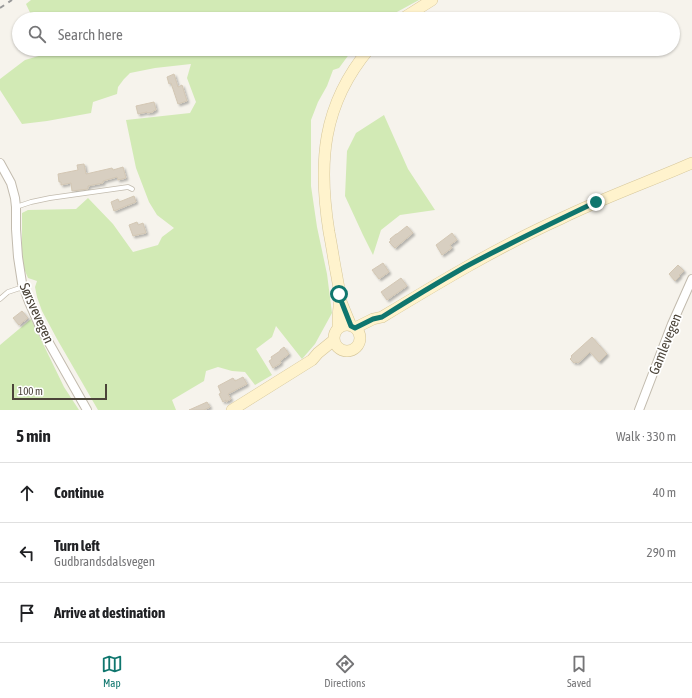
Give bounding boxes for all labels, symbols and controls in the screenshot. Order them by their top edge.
search box [12,12,680,56]
icon: search [26,23,48,45]
text: Search here [58,26,123,43]
route end [587,193,605,211]
street label: Sørsvevegen [17,280,57,346]
route start [330,285,348,303]
street label: Gamlevegen [645,311,685,377]
scale bar [12,382,107,401]
text: 100 m [18,385,43,397]
text: 5 min [16,426,51,446]
text: Walk · 330 m [616,429,676,444]
icon: ahead [16,482,38,504]
text: Continue [54,484,104,501]
text: 40 m [653,485,676,500]
text: Turn left [54,537,100,554]
icon: left [16,542,38,564]
text: 290 m [647,545,676,560]
text: Gudbrandsdalsvegen [54,554,155,569]
icon: arrive [16,602,38,624]
text: Arrive at destination [54,604,165,621]
tab: Map [101,653,123,689]
tab: Directions [324,653,365,689]
tab: Saved [567,653,591,689]

